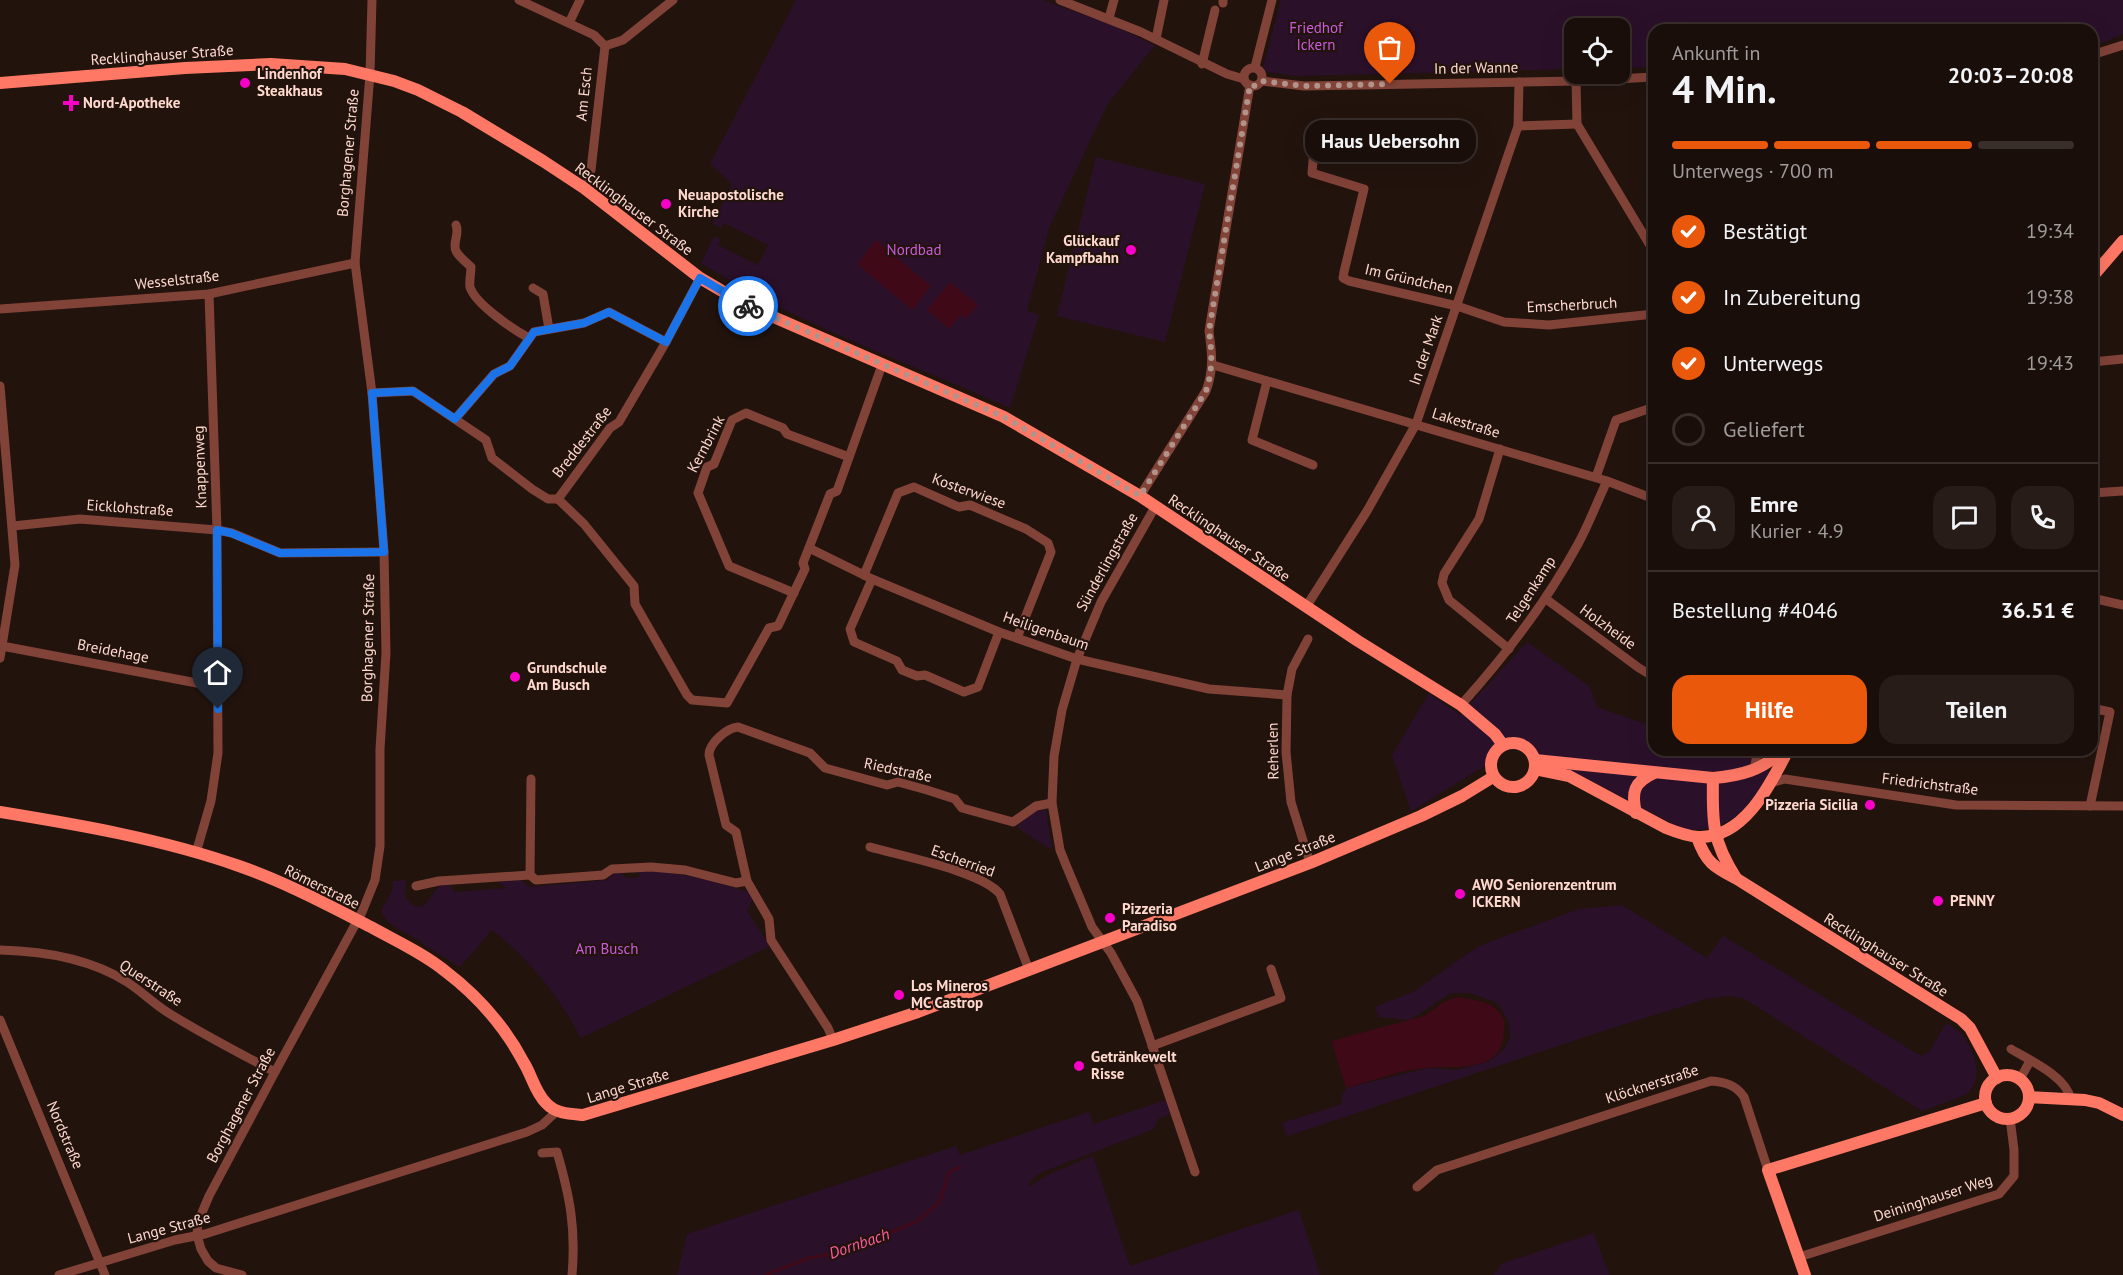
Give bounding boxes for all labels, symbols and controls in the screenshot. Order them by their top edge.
park label: Friedhof Ickern [1289,18,1344,54]
map controls [1564,18,1630,84]
button: locate [1564,18,1630,84]
pin [1364,22,1415,84]
icon: bag [1373,31,1406,64]
street label: Recklinghauser Straße [90,40,234,69]
text: Ankunft in [1672,40,1760,66]
street label: In der Wanne [1434,57,1518,78]
text: 20:03–20:08 [1948,61,2074,89]
text: 4 Min. [1672,63,1777,114]
place label: Lindenhof Steakhaus [257,64,323,100]
street label: Am Esch [571,66,596,122]
marker: Lindenhof Steakhaus [238,76,252,90]
street label: Borghagener Straße [332,88,363,218]
place label: Nord-Apotheke [83,93,181,112]
marker: Nord-Apotheke [64,96,78,110]
callout: Haus Uebersohn [1304,120,1476,162]
text: Haus Uebersohn [1321,128,1460,154]
street label: Recklinghauser Straße [571,158,697,259]
text: Unterwegs · 700 m [1672,158,1833,184]
place label: Neuapostolische Kirche [678,185,784,221]
marker: Neuapostolische Kirche [659,197,673,211]
icon: check [1672,215,1705,248]
text: Bestätigt [1723,217,1807,245]
text: 19:34 [2026,218,2074,244]
place label: Glückauf Kampfbahn [1046,231,1120,267]
park label: Nordbad [887,240,941,259]
marker: Glückauf Kampfbahn [1124,243,1138,257]
street label: Im Gründchen [1363,259,1455,298]
street label: Wesselstraße [134,266,220,293]
courier [718,276,778,336]
icon: check [1672,281,1705,314]
text: In Zubereitung [1723,283,1861,311]
text: 19:38 [2026,284,2074,310]
icon: bike [732,290,765,323]
street label: Emscherbruch [1526,293,1618,316]
street label: In der Mark [1405,311,1447,387]
icon: check [1672,347,1705,380]
text: Unterwegs [1723,349,1823,377]
text: 19:43 [2026,350,2074,376]
street label: Breddestraße [548,402,615,481]
street label: Lakestraße [1430,403,1502,442]
street label: Kernbrink [683,411,729,476]
text: Geliefert [1723,415,1805,443]
street label: Knappenweg [189,425,210,509]
street label: Kosterwiese [930,468,1009,513]
button: person [1672,486,1735,549]
button: chat [1933,486,1996,549]
button: phone [2011,486,2074,549]
street label: Recklinghauser Straße [1165,490,1294,585]
text: Emre [1750,490,1798,518]
street label: Eicklohstraße [86,495,174,520]
street label: Sünderlingstraße [1072,509,1142,615]
text: Kurier · 4.9 [1750,518,1844,544]
street label: Telgenkamp [1502,552,1560,627]
street label: Borghagener Straße [357,574,378,702]
text: Bestellung #4046 [1672,596,1838,624]
text: 36.51 € [2001,596,2074,624]
street label: Holzheide [1577,600,1640,653]
street label: Heiligenbaum [1001,607,1092,654]
street label: Breidehage [76,634,150,667]
pin [192,647,243,709]
icon: home [201,656,234,689]
place label: Grundschule Am Busch [527,658,607,694]
marker: Grundschule Am Busch [508,670,522,684]
button: Hilfe [1672,675,1867,744]
button: Teilen [1879,675,2074,744]
street label: Reherlen [1263,722,1282,780]
street label: Riedstraße [862,753,934,786]
street label: Friedrichstraße [1881,768,1979,799]
place label: Pizzeria Sicilia [1765,795,1858,814]
marker: Pizzeria Sicilia [1863,798,1877,812]
street label: Lange Straße [1252,827,1338,876]
street label: Escherried [929,840,998,881]
street label: Römerstraße [281,860,363,913]
place label: AWO Seniorenzentrum ICKERN [1472,875,1617,911]
marker: AWO Seniorenzentrum ICKERN [1453,887,1467,901]
place label: PENNY [1950,891,1995,910]
marker: PENNY [1931,894,1945,908]
place label: Pizzeria Paradiso [1122,899,1177,935]
street label: Recklinghauser Straße [1821,909,1952,1001]
marker: Pizzeria Paradiso [1103,911,1117,925]
park label: Am Busch [575,939,639,958]
street label: Querstraße [116,955,186,1010]
place label: Los Mineros MC Castrop [911,976,988,1012]
marker: Los Mineros MC Castrop [892,988,906,1002]
street label: Borghagener Straße [202,1044,279,1166]
place label: Getränkewelt Risse [1091,1047,1177,1083]
marker: Getränkewelt Risse [1072,1059,1086,1073]
street label: Klöcknerstraße [1603,1060,1701,1108]
street label: Lange Straße [584,1064,671,1107]
street label: Nordstraße [43,1098,88,1172]
street label: Deininghauser Weg [1871,1169,1995,1226]
street label: Lange Straße [125,1207,212,1248]
water label: Dornbach [826,1223,892,1263]

